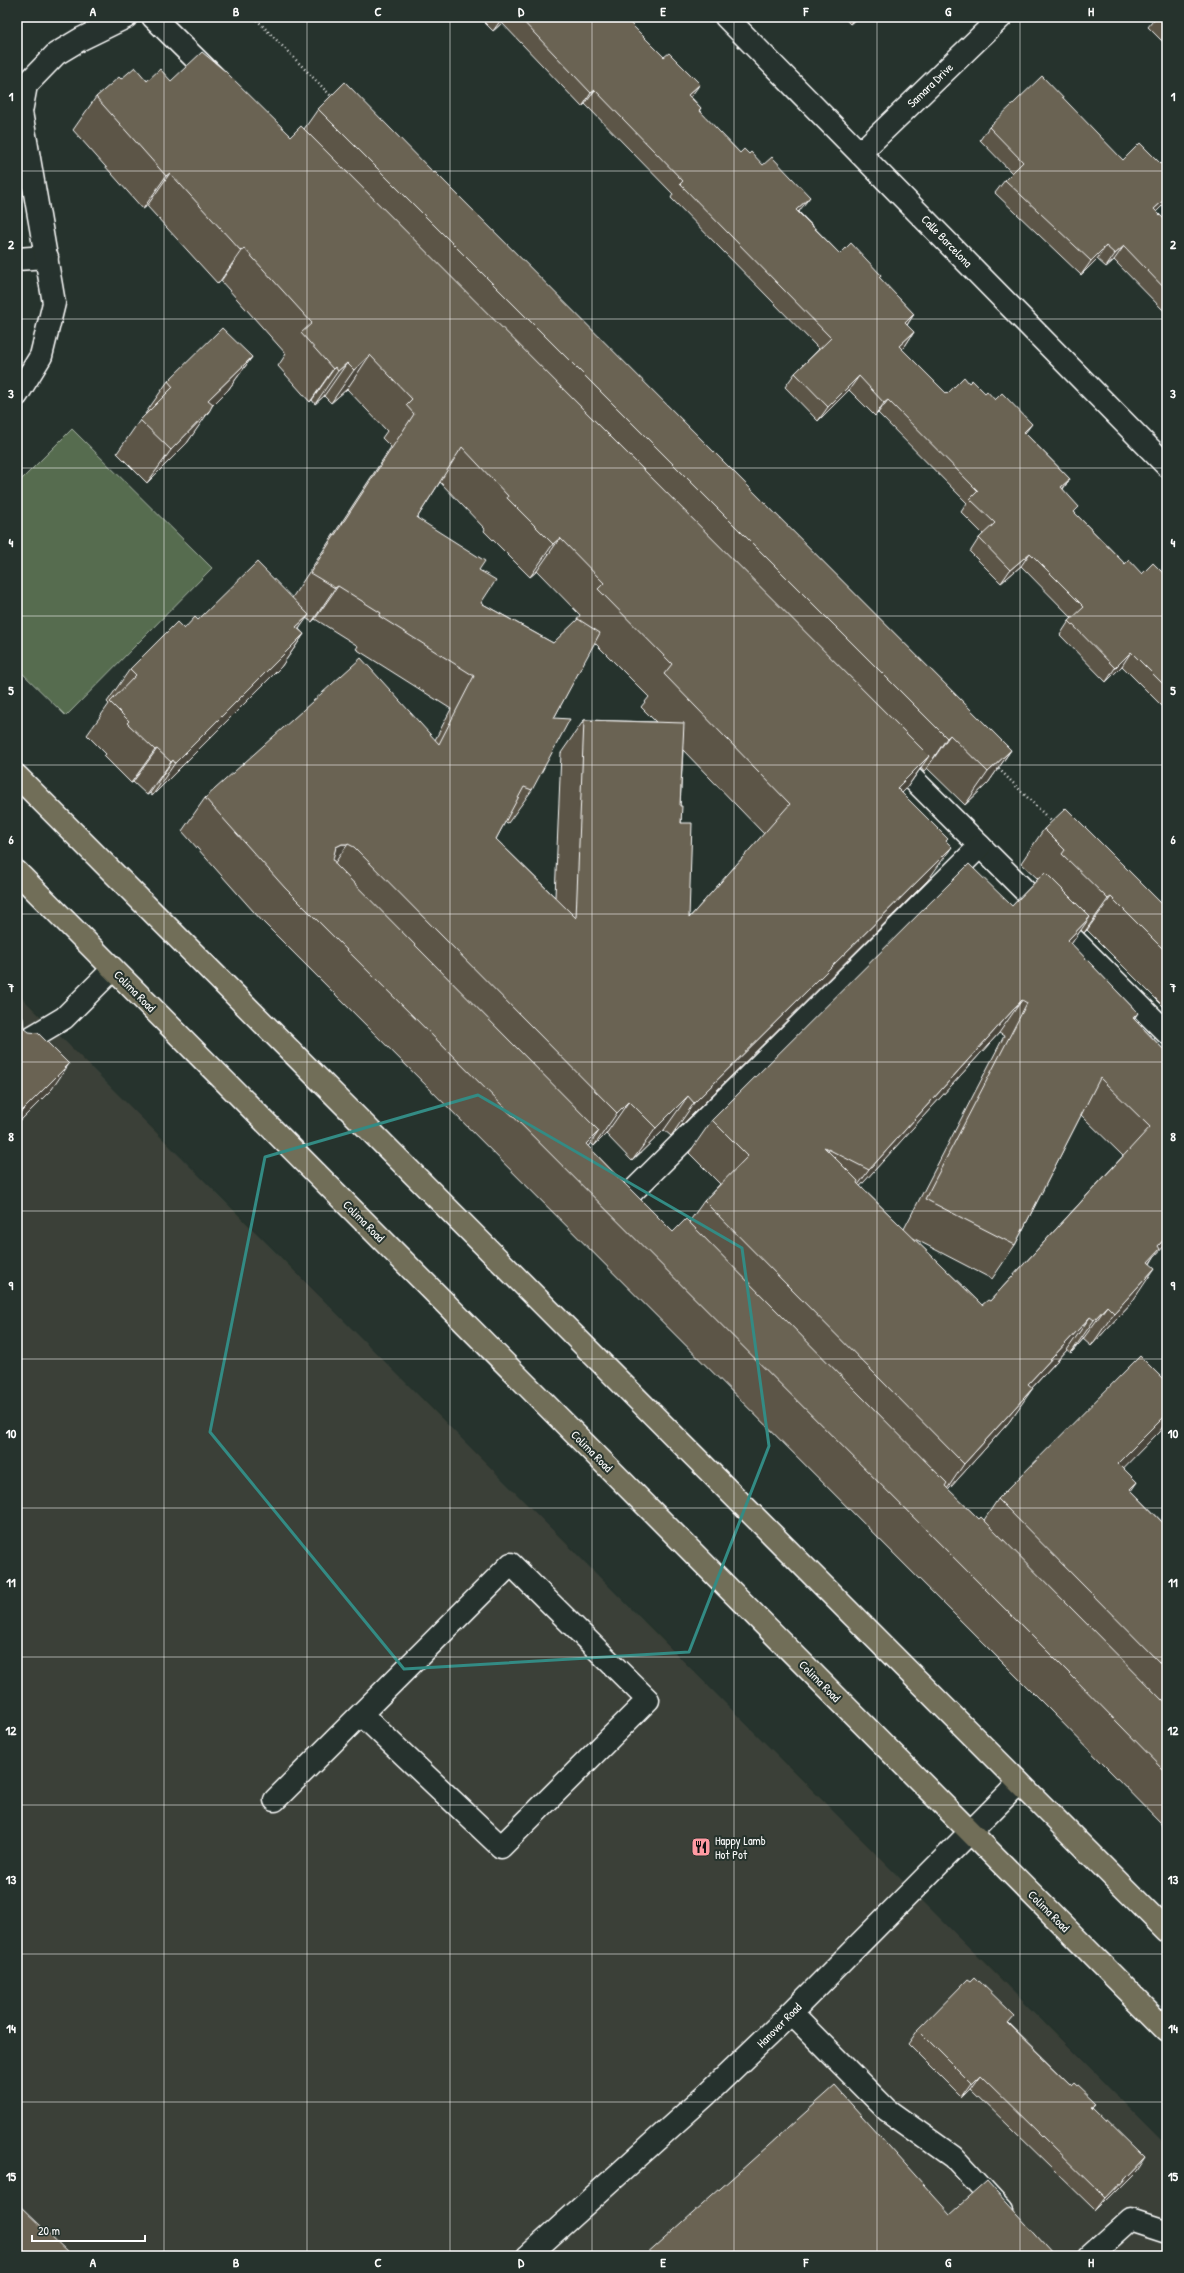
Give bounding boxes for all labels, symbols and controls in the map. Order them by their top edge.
text: A [90,2,97,20]
text: B [233,2,240,20]
text: C [374,2,382,20]
text: D [518,2,525,20]
text: E [660,2,666,20]
text: F [803,2,810,20]
text: G [945,2,952,20]
text: H [1088,2,1094,20]
street label: Samara Drive [903,59,957,111]
text: 1 [9,87,14,105]
text: 1 [1171,87,1176,105]
street label: Calle Barcelona [918,211,977,271]
text: 2 [8,235,15,253]
text: 2 [1170,235,1177,253]
text: 3 [8,384,14,402]
text: 3 [1170,384,1176,402]
text: 4 [9,533,14,551]
text: 4 [1171,533,1176,551]
text: 5 [8,681,14,699]
text: 5 [1170,681,1176,699]
text: 6 [8,830,14,848]
text: 6 [1170,830,1176,848]
street label: Colima Road [110,966,160,1016]
text: 7 [7,978,15,996]
text: 7 [1169,978,1177,996]
text: 8 [8,1127,14,1145]
text: 8 [1170,1127,1176,1145]
street label: Colima Road [339,1196,389,1246]
text: 9 [9,1276,14,1294]
text: 9 [1171,1276,1176,1294]
text: 10 [6,1424,16,1442]
text: 10 [1168,1424,1178,1442]
street label: Colima Road [567,1426,617,1476]
text: 11 [6,1573,16,1591]
text: 11 [1168,1573,1178,1591]
street label: Colima Road [795,1656,845,1706]
text: 12 [6,1721,17,1739]
text: 12 [1168,1721,1179,1739]
place label: Happy Lamb Hot Pot [715,1832,766,1863]
restaurant icon: Happy Lamb Hot Pot [690,1836,712,1858]
text: 13 [6,1870,16,1888]
text: 13 [1168,1870,1178,1888]
street label: Colima Road [1024,1886,1074,1936]
street label: Hanover Road [753,1999,805,2051]
text: 14 [6,2019,16,2037]
text: 14 [1168,2019,1178,2037]
text: 15 [6,2167,17,2185]
text: 15 [1168,2167,1179,2185]
scale bar [32,2217,145,2243]
text: 20 m [38,2222,60,2239]
text: A [90,2253,97,2271]
text: B [233,2253,240,2271]
text: C [374,2253,382,2271]
text: D [518,2253,525,2271]
text: E [660,2253,666,2271]
text: F [803,2253,810,2271]
text: G [945,2253,952,2271]
text: H [1088,2253,1094,2271]

